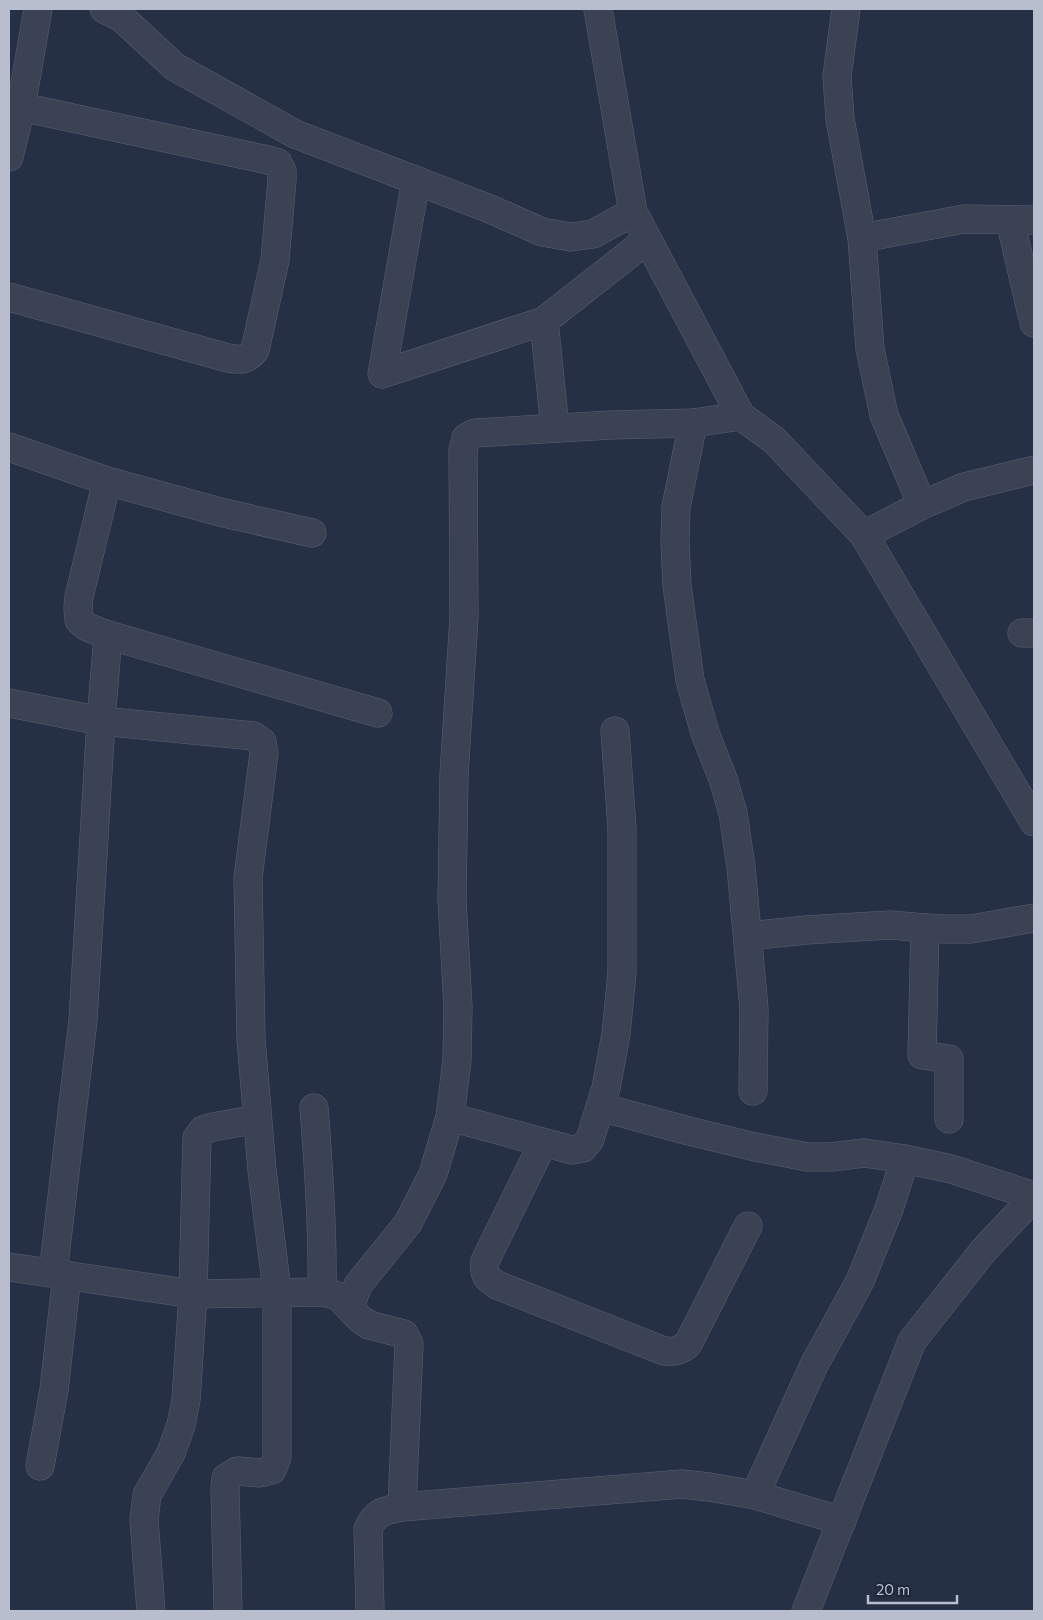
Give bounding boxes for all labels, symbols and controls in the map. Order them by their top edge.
scale bar [868,1572,957,1604]
text: 20 m [876,1580,910,1598]

